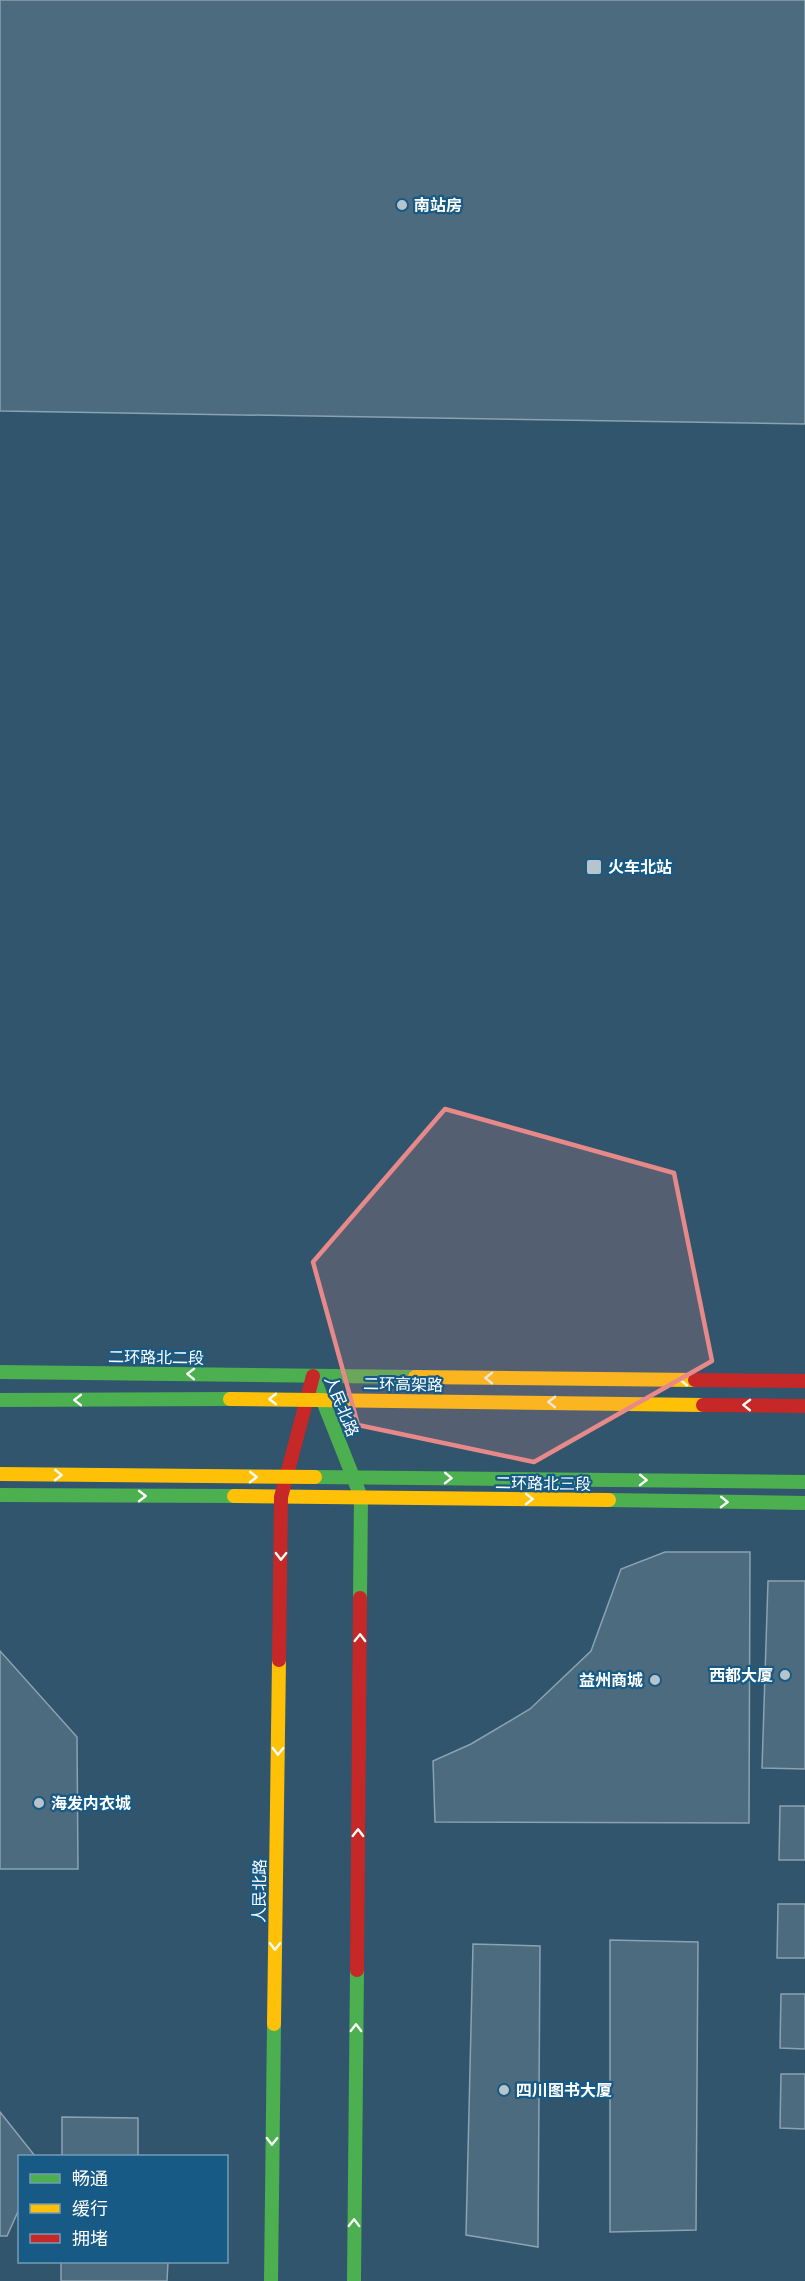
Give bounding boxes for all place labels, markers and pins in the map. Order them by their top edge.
place label: 南站房 [414,196,462,214]
marker: 南站房 [395,198,409,212]
marker: 火车北站 [585,858,603,876]
place label: 火车北站 [608,858,672,876]
place label: 西都大厦 [709,1666,773,1684]
marker: 西都大厦 [778,1668,792,1682]
place label: 益州商城 [579,1671,643,1689]
marker: 益州商城 [648,1673,662,1687]
place label: 海发内衣城 [51,1794,131,1812]
marker: 海发内衣城 [32,1796,46,1810]
place label: 四川图书大厦 [516,2081,612,2099]
marker: 四川图书大厦 [497,2083,511,2097]

